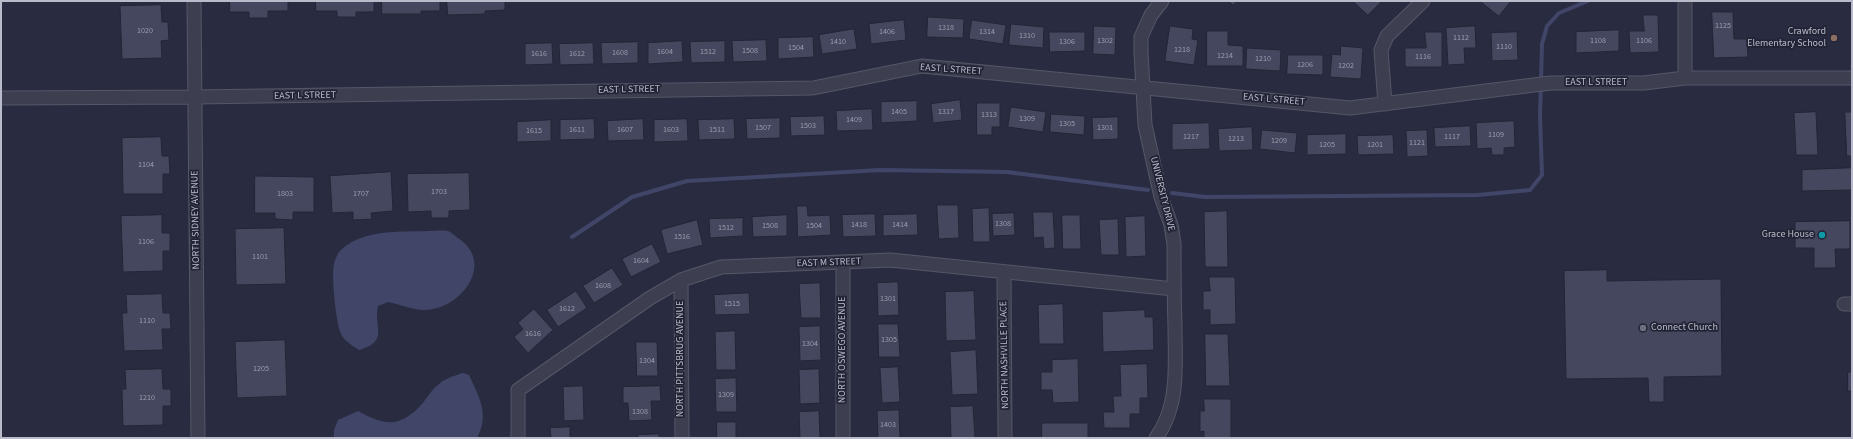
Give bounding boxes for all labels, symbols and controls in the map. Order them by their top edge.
house number: 1125 [1715,21,1731,31]
house number: 1318 [938,23,954,33]
house number: 1020 [137,26,153,36]
place label: Crawford Elementary School [1747,26,1826,50]
house number: 1406 [879,27,895,37]
house number: 1314 [979,27,995,37]
house number: 1310 [1019,31,1035,41]
house number: 1112 [1453,33,1469,43]
marker: Crawford Elementary School [1829,33,1839,43]
house number: 1302 [1097,36,1113,46]
house number: 1108 [1590,36,1606,46]
house number: 1106 [1636,36,1652,46]
house number: 1410 [830,37,846,47]
house number: 1306 [1059,37,1075,47]
house number: 1110 [1496,42,1512,52]
house number: 1504 [788,43,804,53]
house number: 1218 [1174,45,1190,55]
house number: 1508 [742,46,758,56]
house number: 1604 [657,47,673,57]
house number: 1512 [700,47,716,57]
house number: 1608 [612,48,628,58]
house number: 1616 [531,49,547,59]
house number: 1612 [569,49,585,59]
house number: 1214 [1217,51,1233,61]
house number: 1116 [1415,52,1431,62]
house number: 1210 [1255,54,1271,64]
house number: 1206 [1297,60,1313,70]
house number: 1202 [1338,61,1354,71]
street label: EAST L STREET [920,62,982,78]
street label: EAST L STREET [1565,77,1627,89]
street label: EAST L STREET [598,83,660,97]
street label: EAST L STREET [274,89,336,103]
street label: EAST L STREET [1243,91,1305,109]
house number: 1405 [891,107,907,117]
house number: 1317 [938,107,954,117]
house number: 1313 [981,110,997,120]
house number: 1309 [1019,114,1035,124]
house number: 1409 [846,115,862,125]
house number: 1305 [1059,119,1075,129]
house number: 1503 [800,121,816,131]
house number: 1507 [755,123,771,133]
house number: 1301 [1097,123,1113,133]
house number: 1611 [569,125,585,135]
house number: 1607 [617,125,633,135]
house number: 1603 [663,125,679,135]
house number: 1511 [709,125,725,135]
house number: 1615 [526,126,542,136]
house number: 1109 [1488,130,1504,140]
house number: 1217 [1183,132,1199,142]
house number: 1117 [1444,132,1460,142]
house number: 1213 [1228,134,1244,144]
house number: 1209 [1271,136,1287,146]
house number: 1121 [1409,138,1425,148]
house number: 1205 [1319,140,1335,150]
house number: 1201 [1367,140,1383,150]
street label: UNIVERSITY DRIVE [1147,156,1177,232]
house number: 1104 [138,160,154,170]
street label: NORTH SIDNEY AVENUE [189,170,203,270]
house number: 1703 [431,187,447,197]
house number: 1803 [277,189,293,199]
house number: 1707 [353,189,369,199]
house number: 1308 [995,219,1011,229]
house number: 1418 [851,220,867,230]
house number: 1414 [892,220,908,230]
house number: 1508 [762,221,778,231]
house number: 1504 [806,221,822,231]
house number: 1512 [718,223,734,233]
place label: Grace House [1762,229,1814,241]
marker: Grace House [1817,230,1827,240]
house number: 1516 [674,232,690,242]
house number: 1106 [138,237,154,247]
house number: 1101 [252,252,268,262]
house number: 1604 [633,256,649,266]
street label: EAST M STREET [797,256,861,270]
house number: 1608 [595,281,611,291]
house number: 1301 [880,294,896,304]
street label: NORTH OSWEGO AVENUE [837,297,849,403]
house number: 1515 [724,299,740,309]
street label: NORTH PITTSBRUG AVENUE [675,301,687,417]
street label: NORTH NASHVILLE PLACE [998,301,1012,409]
house number: 1612 [559,304,575,314]
house number: 1110 [139,316,155,326]
place label: Connect Church [1651,322,1718,334]
marker: Connect Church [1638,323,1648,333]
house number: 1616 [525,329,541,339]
house number: 1305 [881,335,897,345]
house number: 1304 [802,339,818,349]
house number: 1304 [639,356,655,366]
house number: 1205 [253,364,269,374]
house number: 1309 [718,390,734,400]
house number: 1210 [139,393,155,403]
house number: 1308 [632,407,648,417]
house number: 1403 [880,420,896,430]

